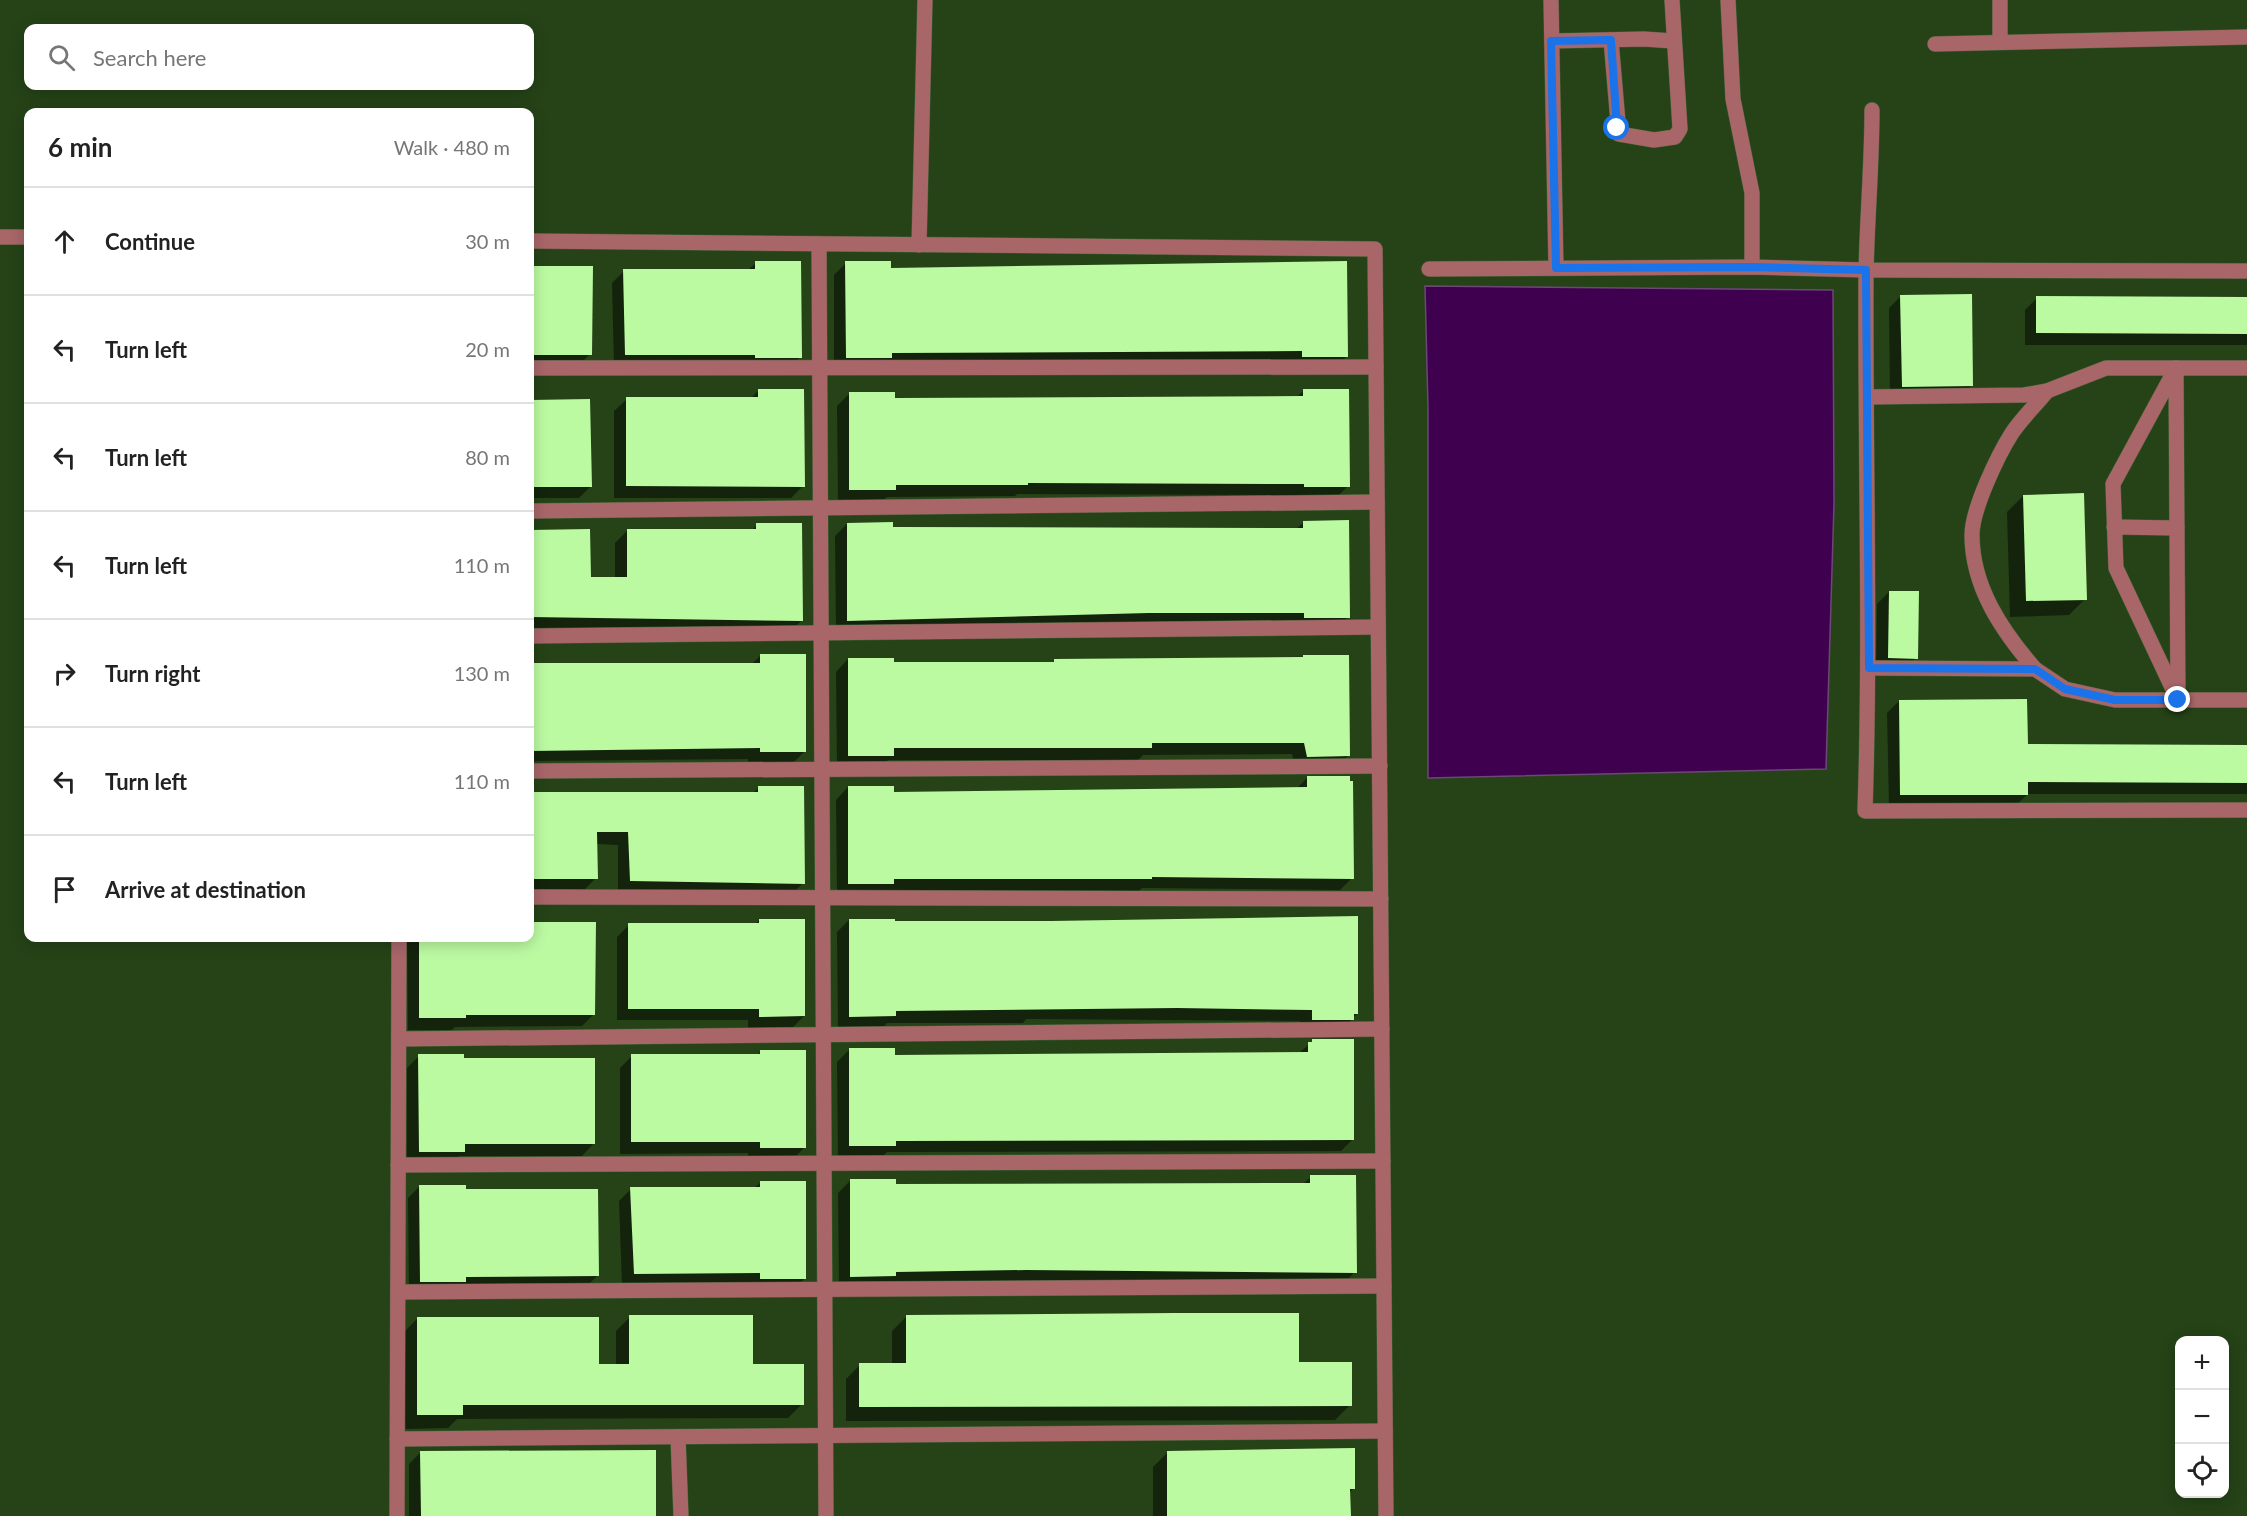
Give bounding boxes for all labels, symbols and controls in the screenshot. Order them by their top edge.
search box [24,24,534,90]
icon: search [45,41,78,74]
text: Search here [93,44,206,71]
route start [1603,114,1629,140]
text: 6 min [48,131,112,163]
text: Walk · 480 m [394,135,510,159]
icon: ahead [48,225,81,258]
text: Continue [105,228,195,255]
text: 30 m [465,229,510,253]
icon: left [48,333,81,366]
text: Turn left [105,336,187,363]
text: 20 m [465,337,510,361]
icon: left [48,441,81,474]
text: Turn left [105,444,187,471]
text: 80 m [465,445,510,469]
icon: left [48,549,81,582]
text: Turn left [105,552,187,579]
text: 110 m [454,553,510,577]
icon: right [48,657,81,690]
text: Turn right [105,660,200,687]
text: 130 m [454,661,510,685]
route end [2164,686,2190,712]
icon: left [48,765,81,798]
text: Turn left [105,768,187,795]
text: 110 m [454,769,510,793]
icon: arrive [48,873,81,906]
text: Arrive at destination [105,876,306,903]
map controls [2175,1336,2229,1498]
button: + [2175,1336,2229,1390]
button: − [2175,1390,2229,1444]
button: locate [2175,1444,2229,1498]

